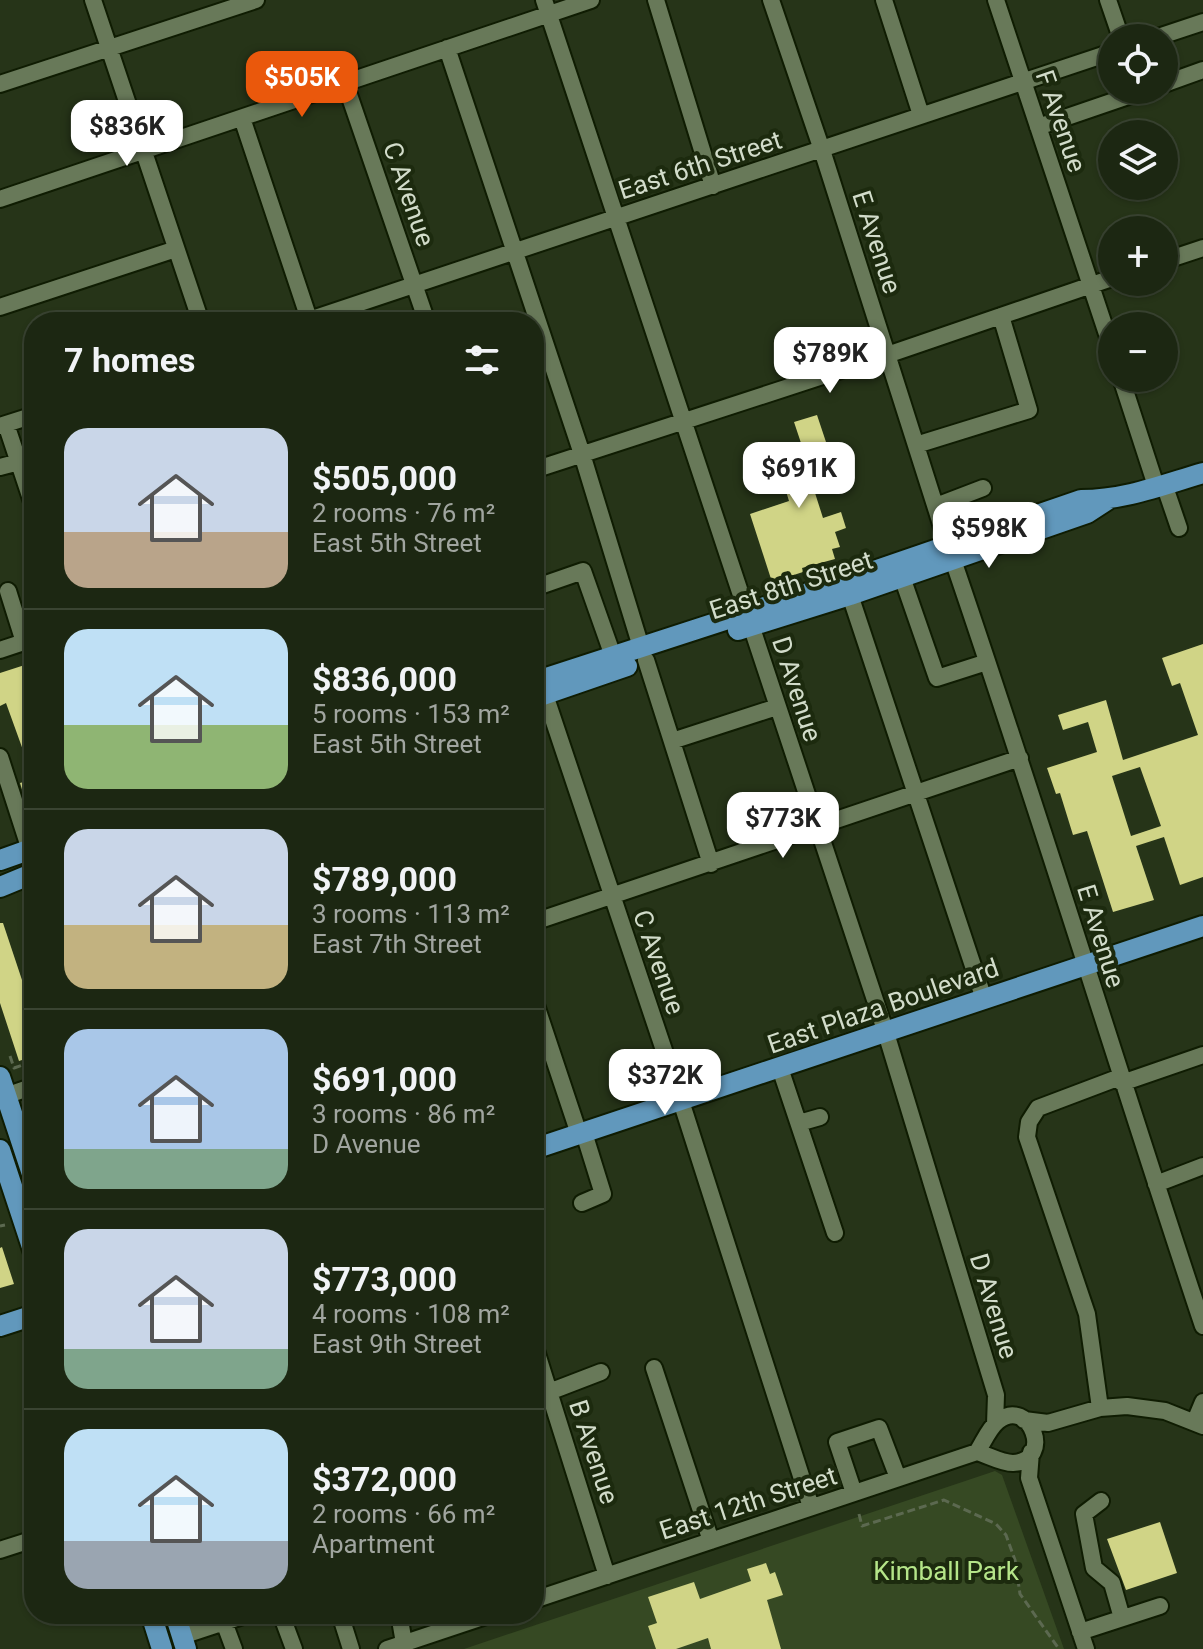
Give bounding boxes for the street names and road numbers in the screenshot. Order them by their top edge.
street label: F Avenue [1030,66,1092,176]
street label: East 6th Street [615,125,785,205]
street label: C Avenue [377,138,441,250]
street label: E Avenue [846,187,908,297]
street label: East 8th Street [706,545,876,625]
street label: D Avenue [766,633,828,745]
street label: E Avenue [1071,881,1131,991]
street label: C Avenue [627,906,691,1018]
street label: East Plaza Boulevard [763,952,1003,1060]
street label: D Avenue [964,1250,1024,1362]
street label: B Avenue [563,1396,625,1508]
street label: East 12th Street [656,1460,840,1546]

